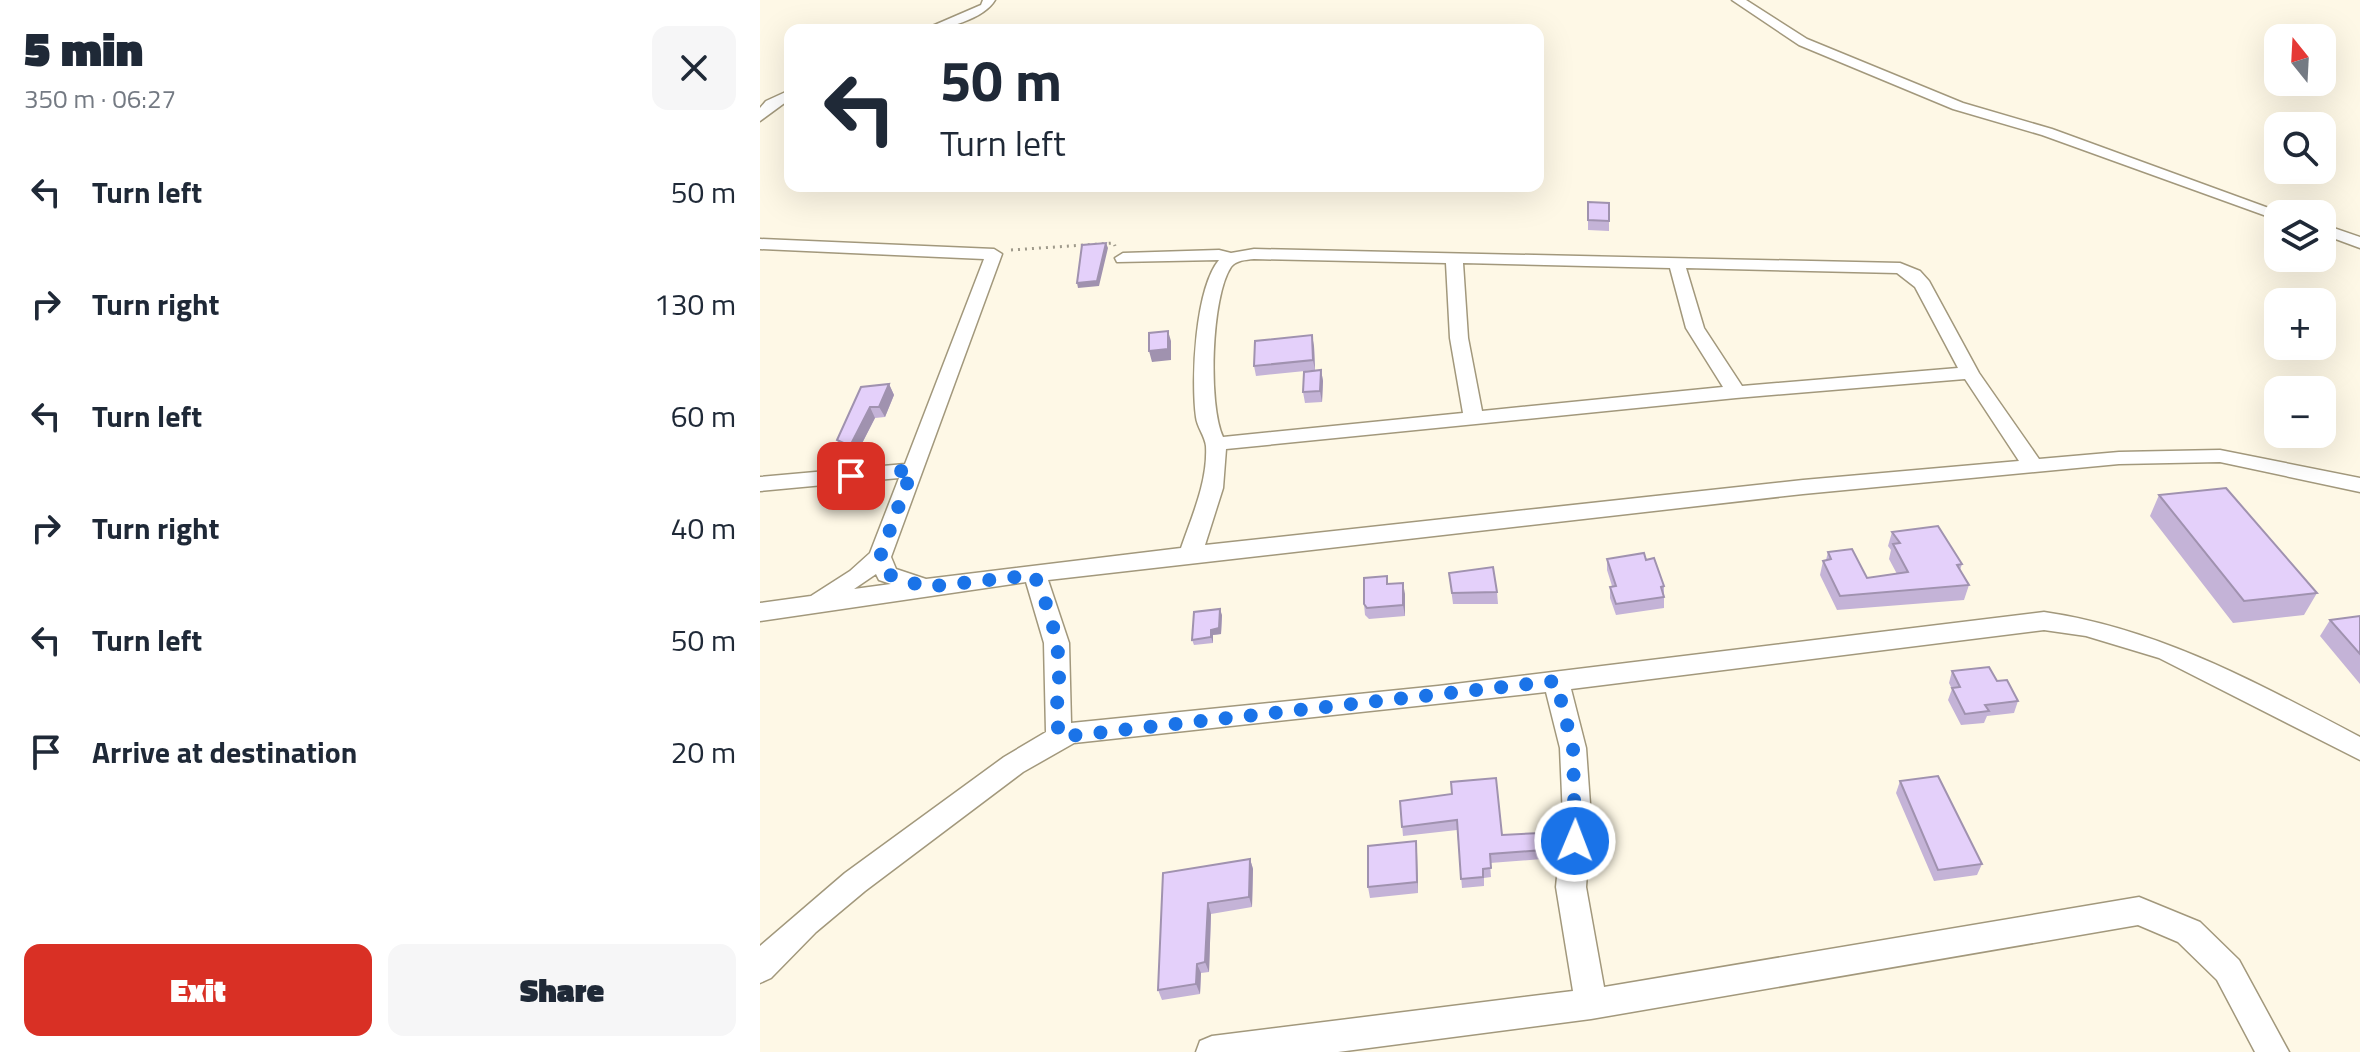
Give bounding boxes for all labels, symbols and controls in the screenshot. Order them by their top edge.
text: 5 min [24,12,143,85]
north arrow [2264,24,2336,96]
map controls [2264,24,2336,448]
button: close [652,26,736,110]
text: 50 m [940,38,1062,123]
icon: left [808,56,912,160]
text: 350 m · 06:27 [24,79,176,118]
button: search [2264,112,2336,184]
text: Turn left [940,115,1066,170]
text: Turn left [92,169,202,215]
text: 50 m [671,169,736,215]
icon: left [24,170,68,214]
button: layers [2264,200,2336,272]
text: Turn right [92,281,220,327]
text: 130 m [654,281,736,327]
icon: right [24,282,68,326]
button: + [2264,288,2336,360]
button: − [2264,376,2336,448]
text: Turn left [92,393,202,439]
text: 60 m [671,393,736,439]
icon: left [24,394,68,438]
pin [817,442,885,510]
icon: arrive [829,454,873,498]
text: Turn right [92,505,220,551]
text: 40 m [671,505,736,551]
icon: right [24,506,68,550]
text: Turn left [92,617,202,663]
text: 50 m [671,617,736,663]
icon: left [24,618,68,662]
text: Arrive at destination [92,729,357,775]
text: 20 m [671,729,736,775]
icon: arrive [24,730,68,774]
position arrow [1533,799,1617,883]
button: Exit [24,944,372,1036]
button: Share [388,944,736,1036]

